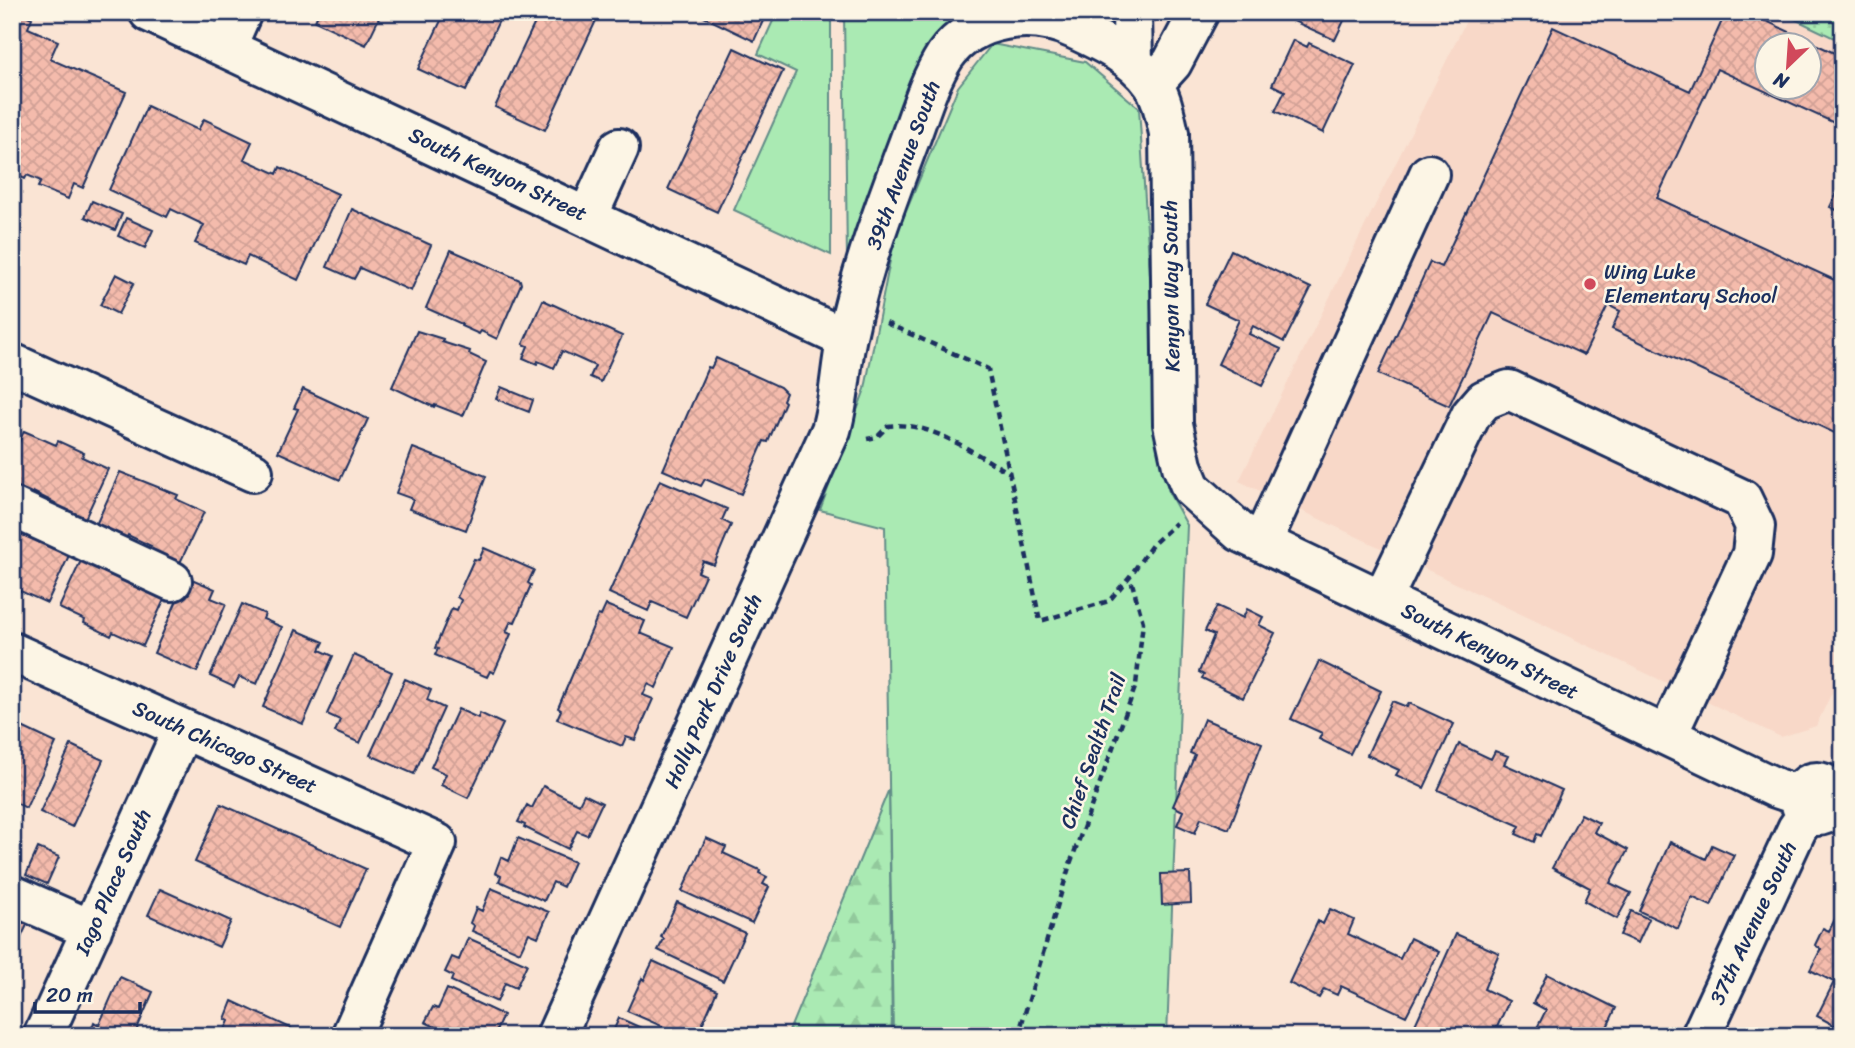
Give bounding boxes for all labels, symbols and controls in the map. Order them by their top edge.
north arrow [1754,32,1824,102]
text: N [1767,63,1795,99]
street label: 39th Avenue South [855,75,951,255]
street label: South Kenyon Street [402,116,594,232]
street label: Kenyon Way South [1151,200,1191,372]
place label: Wing Luke Elementary School [1604,253,1778,315]
marker: Wing Luke Elementary School [1582,276,1598,292]
street label: Holly Park Drive South [653,587,773,795]
street label: South Kenyon Street [1395,591,1585,711]
street label: Chief Sealth Trail [1049,667,1138,834]
street label: South Chicago Street [126,689,324,805]
street label: Iago Place South [63,803,162,962]
street label: 37th Avenue South [1698,835,1808,1011]
scale bar [35,971,140,1015]
text: 20 m [46,976,93,1014]

